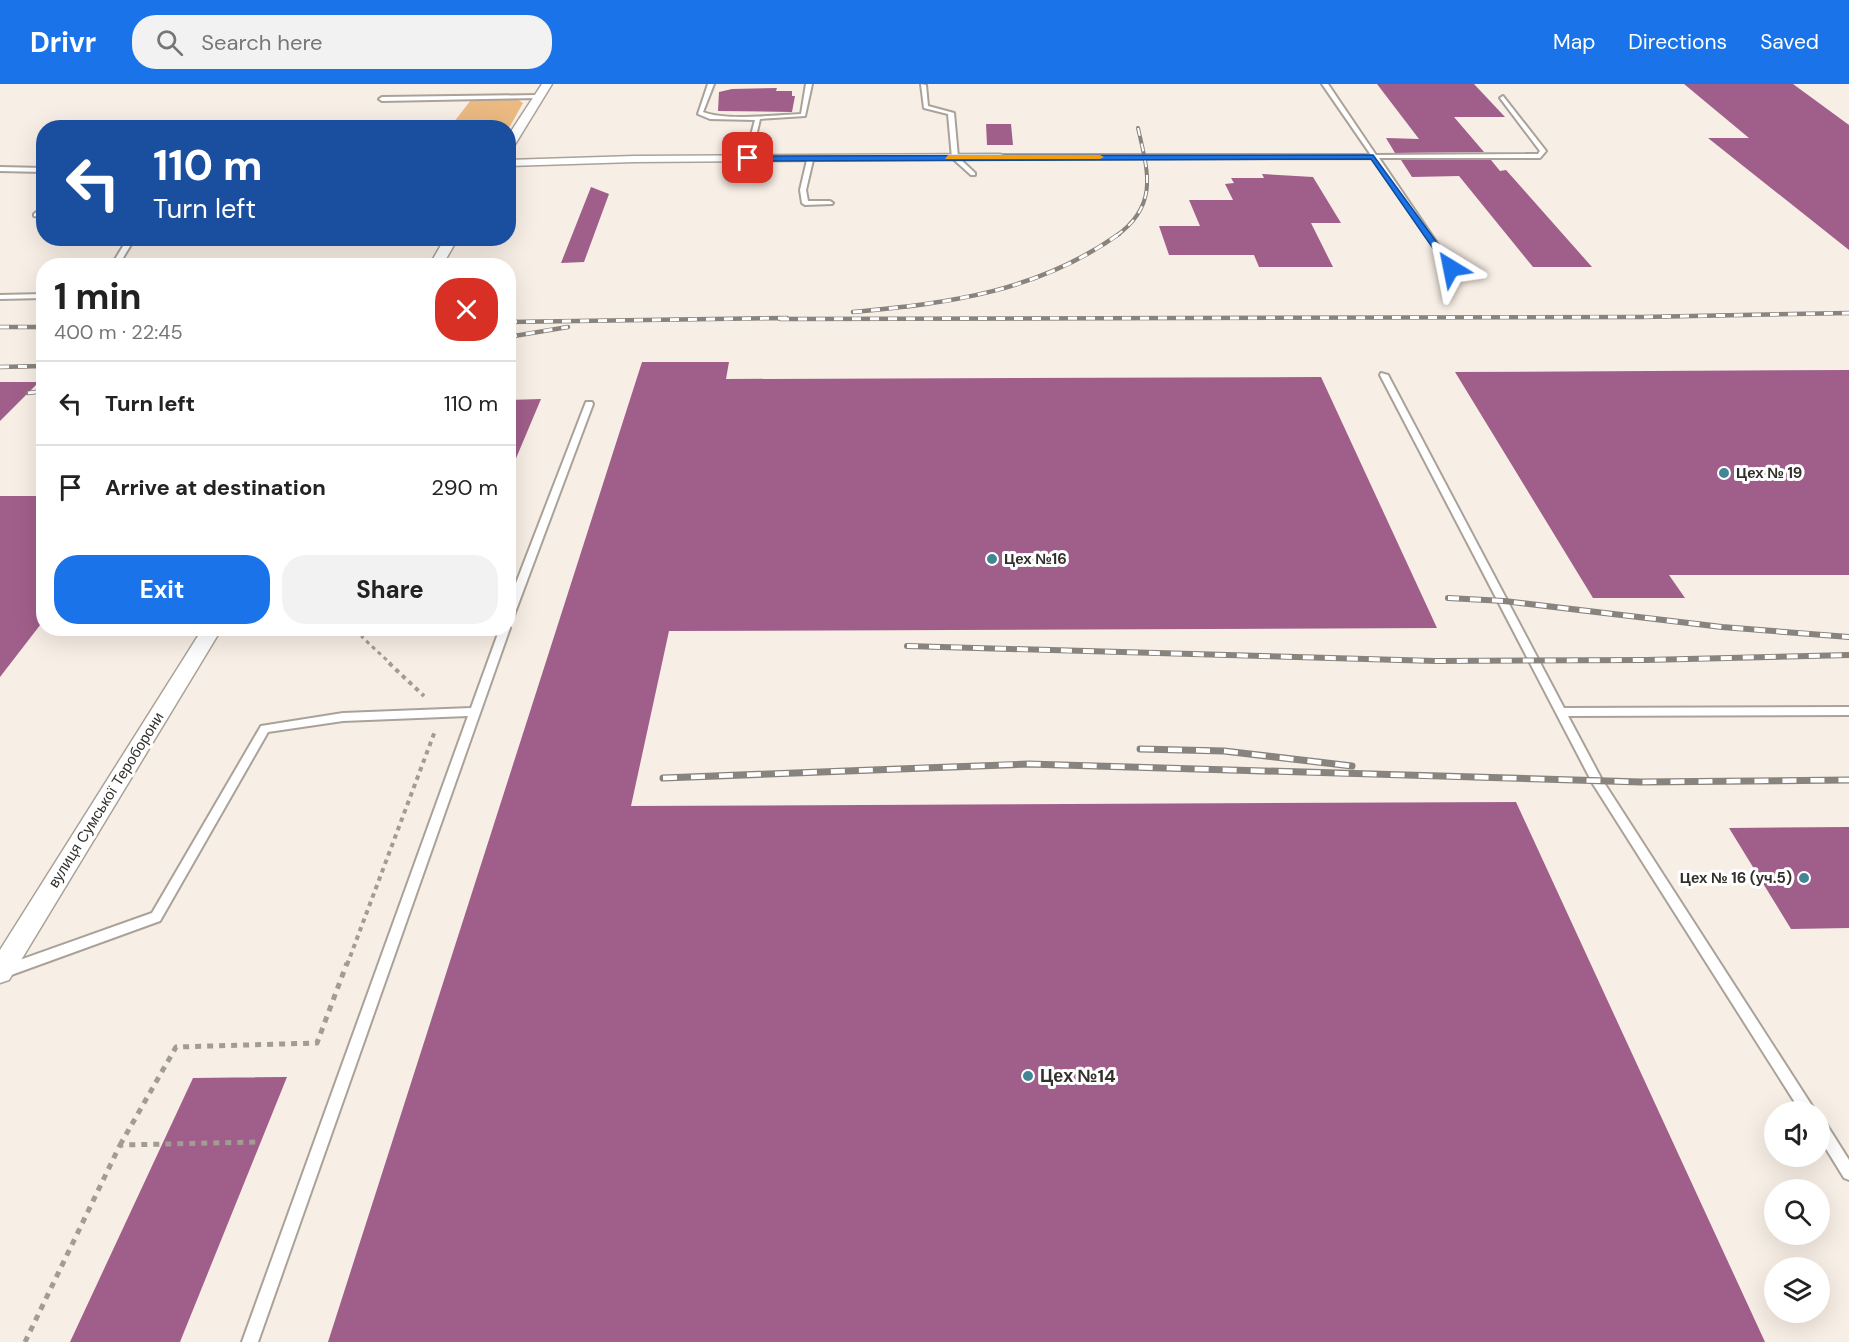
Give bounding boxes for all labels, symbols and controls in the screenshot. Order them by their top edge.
search box [132,15,552,69]
text: Drivr [30,24,96,61]
icon: search [153,26,186,59]
text: Search here [201,28,323,57]
text: Map [1553,28,1595,56]
text: Directions [1628,28,1727,56]
text: Saved [1760,28,1819,56]
pin [722,132,773,183]
text: 110 m [153,138,263,193]
icon: arrive [731,141,764,174]
icon: left [54,144,132,222]
text: Turn left [153,191,256,226]
position arrow [1419,236,1483,300]
text: 1 min [54,273,142,320]
button: close [435,278,498,341]
text: 400 m · 22:45 [54,319,183,345]
icon: left [54,387,87,420]
text: Turn left [105,389,195,418]
text: 110 m [444,389,498,418]
place label: Цех № 19 [1736,463,1802,483]
marker: Цех № 19 [1717,466,1731,480]
icon: arrive [54,471,87,504]
text: Arrive at destination [105,473,326,502]
text: 290 m [431,473,498,502]
place label: Цех №16 [1004,549,1067,569]
marker: Цех №16 [985,552,999,566]
button: Exit [54,555,270,624]
button: Share [282,555,498,624]
street label: вулиця Сумської Тероборони [44,708,168,892]
place label: Цех № 16 (уч.5) [1680,868,1792,888]
marker: Цех № 16 (уч.5) [1797,871,1811,885]
place label: Цех №14 [1040,1064,1116,1088]
marker: Цех №14 [1021,1069,1035,1083]
map controls [1764,1101,1830,1323]
button: sound [1764,1101,1830,1167]
button: search [1764,1179,1830,1245]
button: layers [1764,1257,1830,1323]

